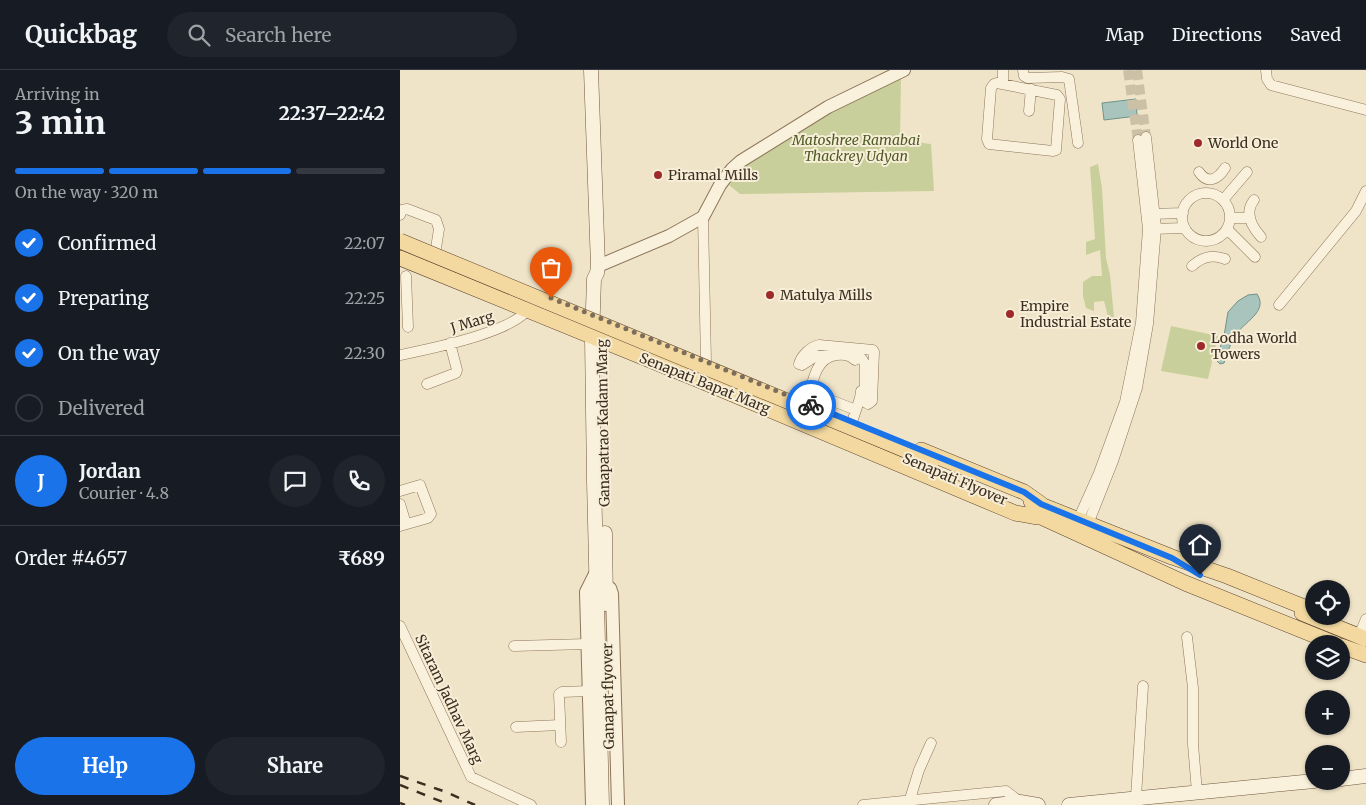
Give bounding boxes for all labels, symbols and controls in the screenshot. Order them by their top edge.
search box [167,12,517,57]
text: Quickbag [25,19,137,50]
icon: search [185,21,213,49]
text: Search here [225,23,331,47]
text: Map [1106,23,1144,46]
text: Directions [1172,23,1262,46]
text: Saved [1290,23,1341,46]
text: Arriving in [15,84,100,104]
text: 22:37–22:42 [279,101,385,125]
text: 3 min [15,103,106,143]
park label: Matoshree Ramabai Thackrey Udyan [791,131,920,165]
place label: World One [1207,134,1278,152]
marker: World One [1192,137,1204,149]
place label: Piramal Mills [668,166,758,184]
marker: Piramal Mills [652,169,664,181]
text: On the way · 320 m [15,182,158,202]
icon: check [15,229,43,257]
text: Confirmed [58,231,156,255]
text: 22:07 [344,233,385,253]
pin [530,247,572,298]
icon: bag [537,254,565,282]
icon: check [15,284,43,312]
text: Preparing [58,286,149,310]
place label: Matulya Mills [780,286,872,304]
text: 22:25 [345,288,385,308]
marker: Matulya Mills [764,289,776,301]
place label: Empire Industrial Estate [1020,297,1131,331]
street label: J Marg [447,307,496,337]
marker: Empire Industrial Estate [1004,308,1016,320]
place label: Lodha World Towers [1211,329,1298,363]
street label: Ganapatrao Kadam Marg [593,338,613,507]
icon: check [15,339,43,367]
marker: Lodha World Towers [1195,340,1207,352]
text: On the way [58,341,160,365]
text: 22:30 [344,343,385,363]
street label: Senapati Bapat Marg [637,348,774,418]
courier [786,380,836,430]
icon: bike [797,391,825,419]
text: Delivered [58,396,145,420]
street label: Senapati Flyover [900,449,1010,509]
button: chat [269,455,321,507]
button: phone [333,455,385,507]
text: Jordan [79,459,141,483]
text: J [37,469,45,493]
text: Courier · 4.8 [79,483,169,503]
pin [1179,524,1221,575]
icon: home [1186,531,1214,559]
text: Order #4657 [15,546,127,570]
text: ₹689 [338,546,385,570]
map controls [1305,580,1350,790]
button: locate [1305,580,1350,625]
street label: Sitaram Jadhav Marg [411,631,487,767]
button: layers [1305,635,1350,680]
street label: Ganapat flyover [598,643,618,749]
button: + [1305,690,1350,735]
button: Help [15,737,195,795]
button: Share [205,737,385,795]
button: − [1305,745,1350,790]

